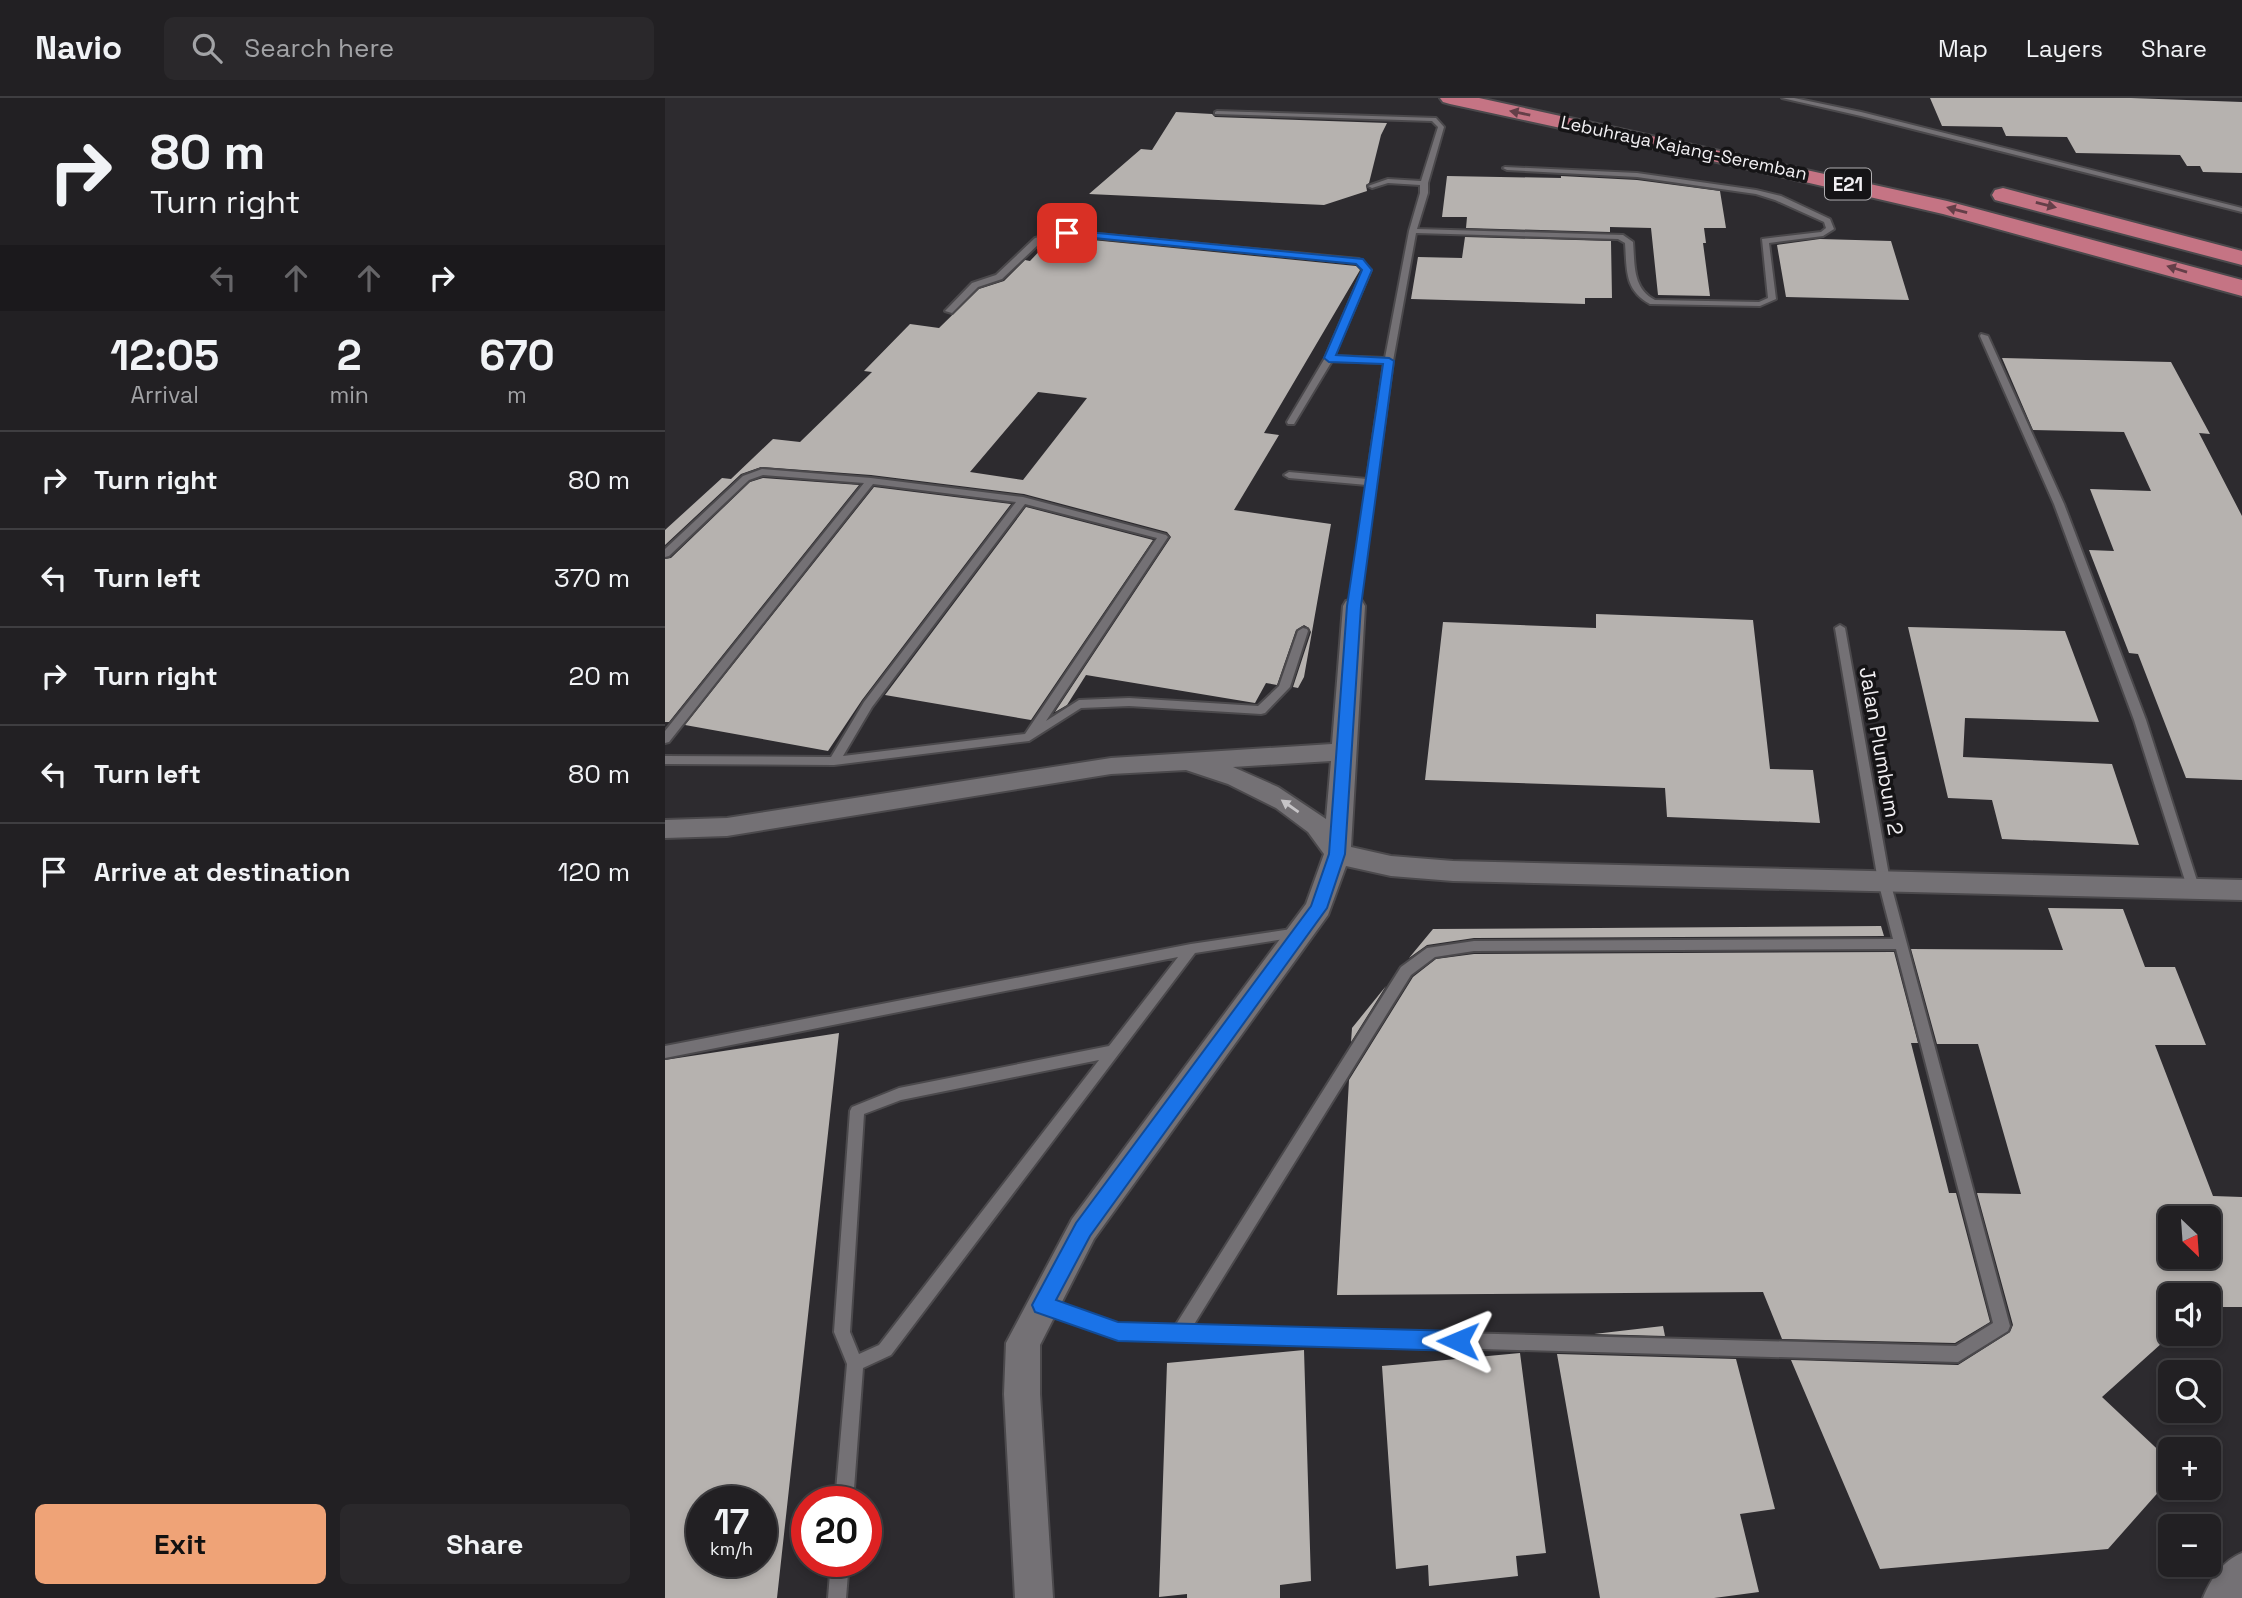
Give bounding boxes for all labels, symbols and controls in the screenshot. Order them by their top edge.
search box [164,17,654,80]
text: Navio [35,27,122,69]
icon: search [188,29,226,67]
text: Search here [244,31,394,65]
text: Map [1938,33,1988,64]
text: Layers [2026,33,2103,64]
text: Share [2141,33,2207,64]
one-way arrow [1509,107,1531,118]
street label: Lebuhraya Kajang-Seremban [1559,110,1809,185]
text: 80 m [150,121,265,183]
icon: right [35,126,126,217]
road number: E21 [1825,169,1871,200]
text: Turn right [150,182,300,222]
one-way arrow [2036,200,2058,211]
pin [1037,203,1097,263]
one-way arrow [1946,204,1967,214]
icon: arrive [1048,214,1086,252]
icon: left [204,259,242,297]
icon: ahead [277,259,315,297]
icon: ahead [350,259,388,297]
icon: right [423,259,461,297]
one-way arrow [2166,263,2187,273]
text: 12:05 [110,329,219,382]
text: 2 [337,329,362,382]
text: 670 [479,329,555,382]
text: Arrival [131,380,199,410]
text: min [329,380,369,410]
text: m [507,380,527,410]
icon: right [35,461,73,499]
text: Turn right [94,463,218,497]
text: 80 m [568,463,630,497]
icon: left [35,559,73,597]
text: Turn left [94,561,201,595]
text: 370 m [554,561,630,595]
icon: right [35,657,73,695]
text: Turn right [94,659,218,693]
text: 20 m [569,659,630,693]
street label: Jalan Plumbum 2 [1853,665,1910,837]
icon: left [35,755,73,793]
text: Turn left [94,757,201,791]
text: 80 m [568,757,630,791]
one-way arrow [1281,799,1299,813]
icon: arrive [35,853,73,891]
text: Arrive at destination [94,855,351,889]
text: 120 m [558,855,630,889]
north arrow [2158,1206,2221,1269]
map controls [2158,1206,2221,1577]
button: sound [2158,1283,2221,1346]
position arrow [1421,1304,1495,1378]
button: search [2158,1360,2221,1423]
button: + [2158,1437,2221,1500]
speed limit sign: 20 [791,1486,882,1577]
text: 17 [714,1500,749,1544]
button: Exit [35,1504,326,1584]
button: Share [340,1504,630,1584]
button: − [2158,1514,2221,1577]
text: km/h [710,1537,753,1560]

